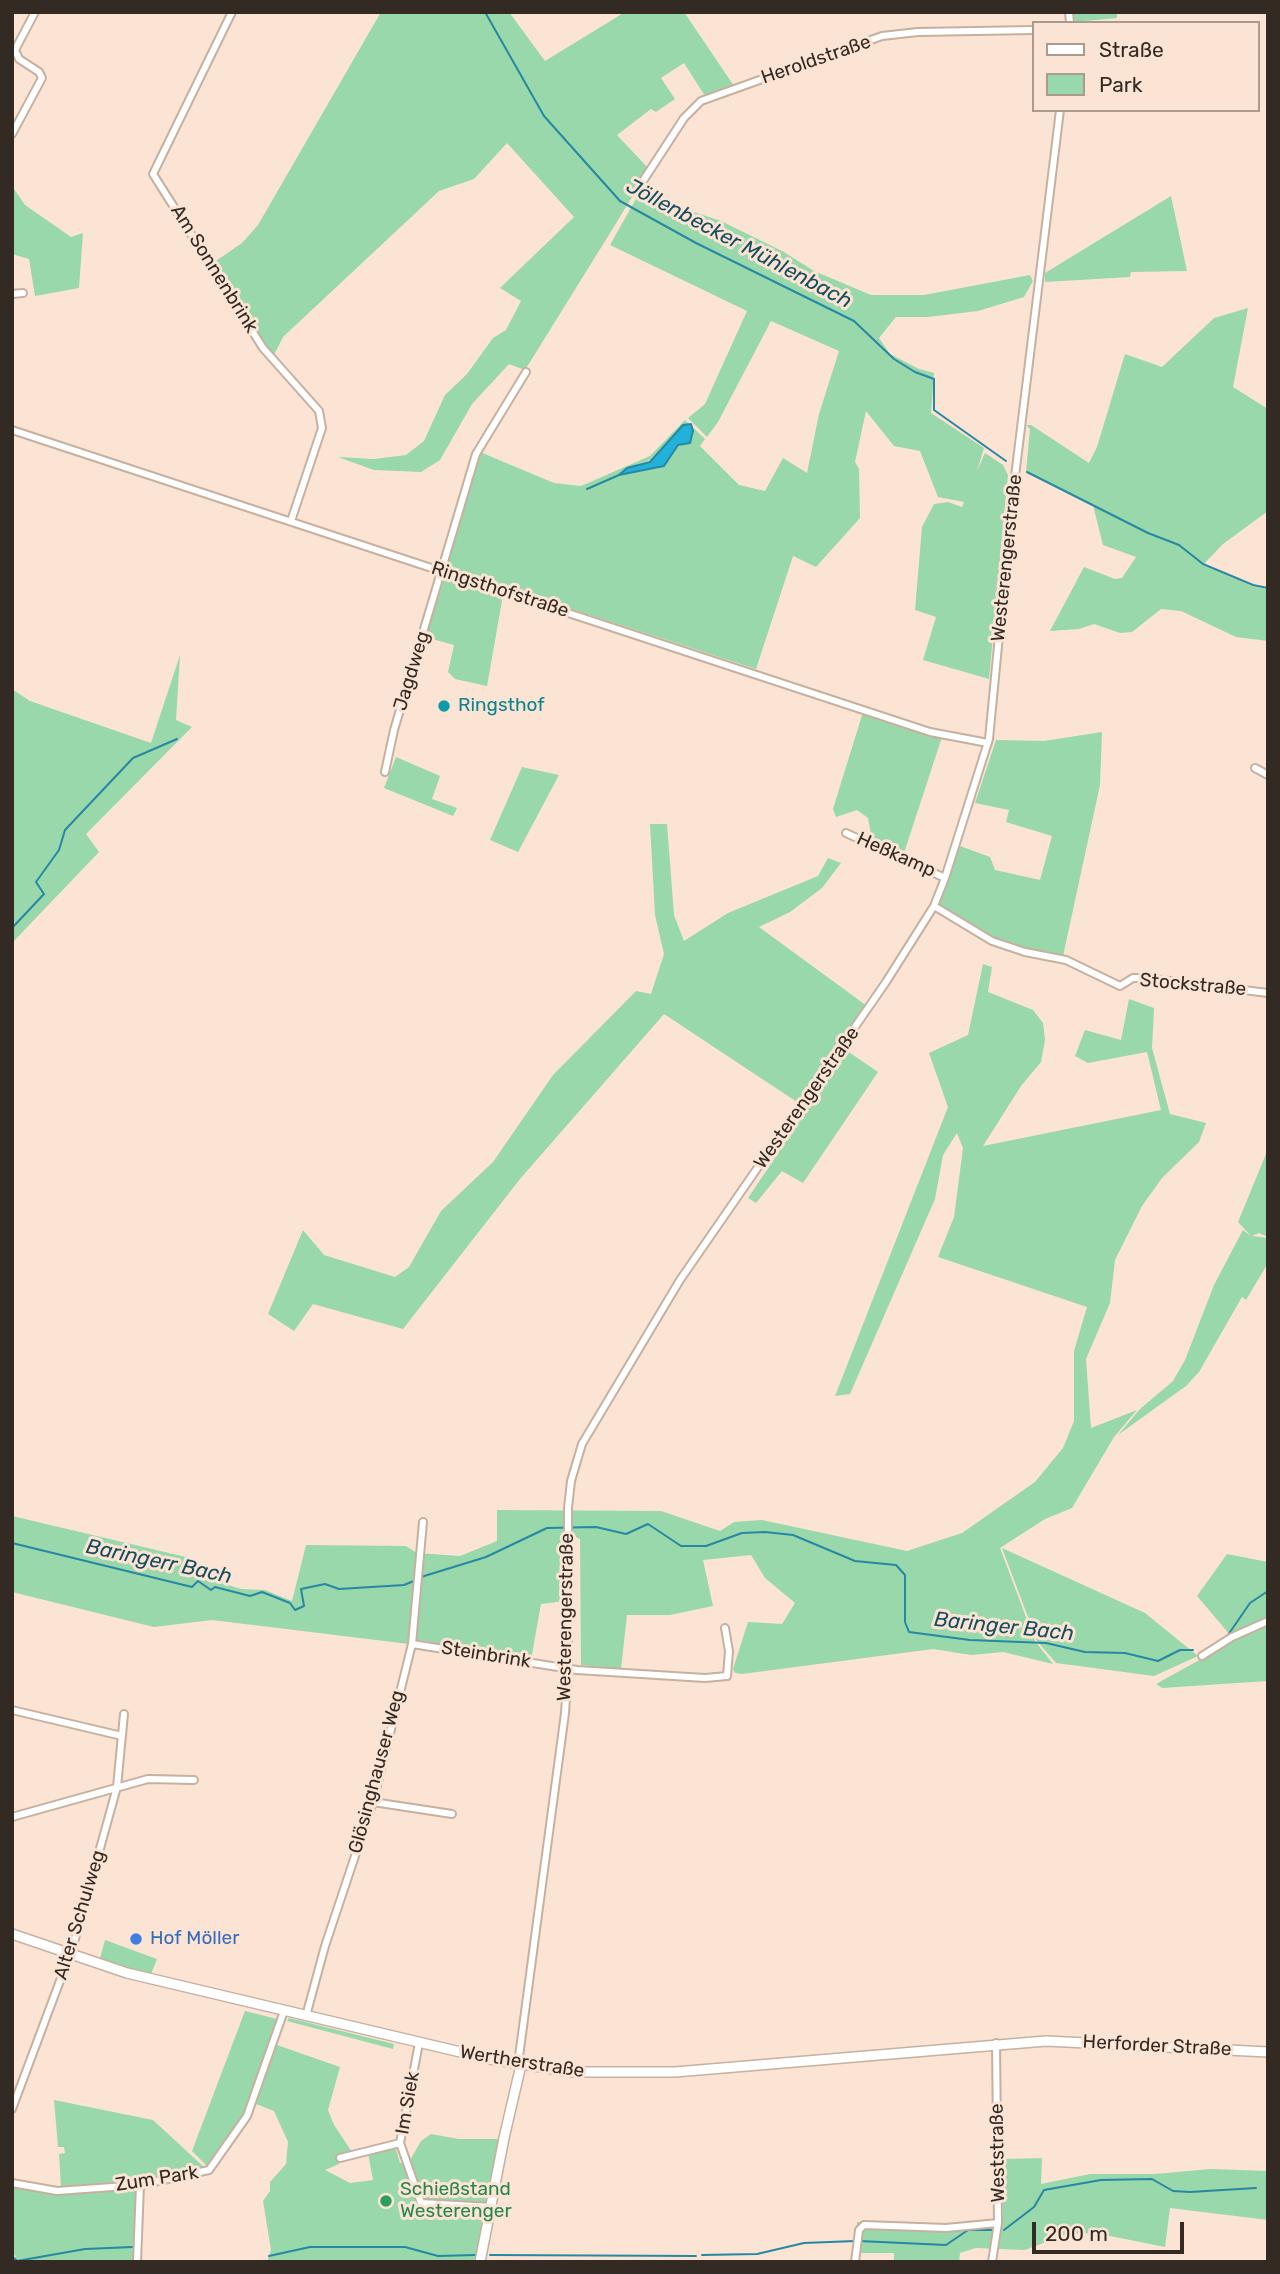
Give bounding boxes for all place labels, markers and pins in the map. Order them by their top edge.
place label: Ringsthof [458,695,545,717]
marker: Ringsthof [436,698,452,714]
place label: Hof Möller [150,1928,239,1950]
marker: Hof Möller [128,1931,144,1947]
place label: Schießstand Westerenger [400,2179,512,2223]
marker: Schießstand Westerenger [378,2193,394,2209]

